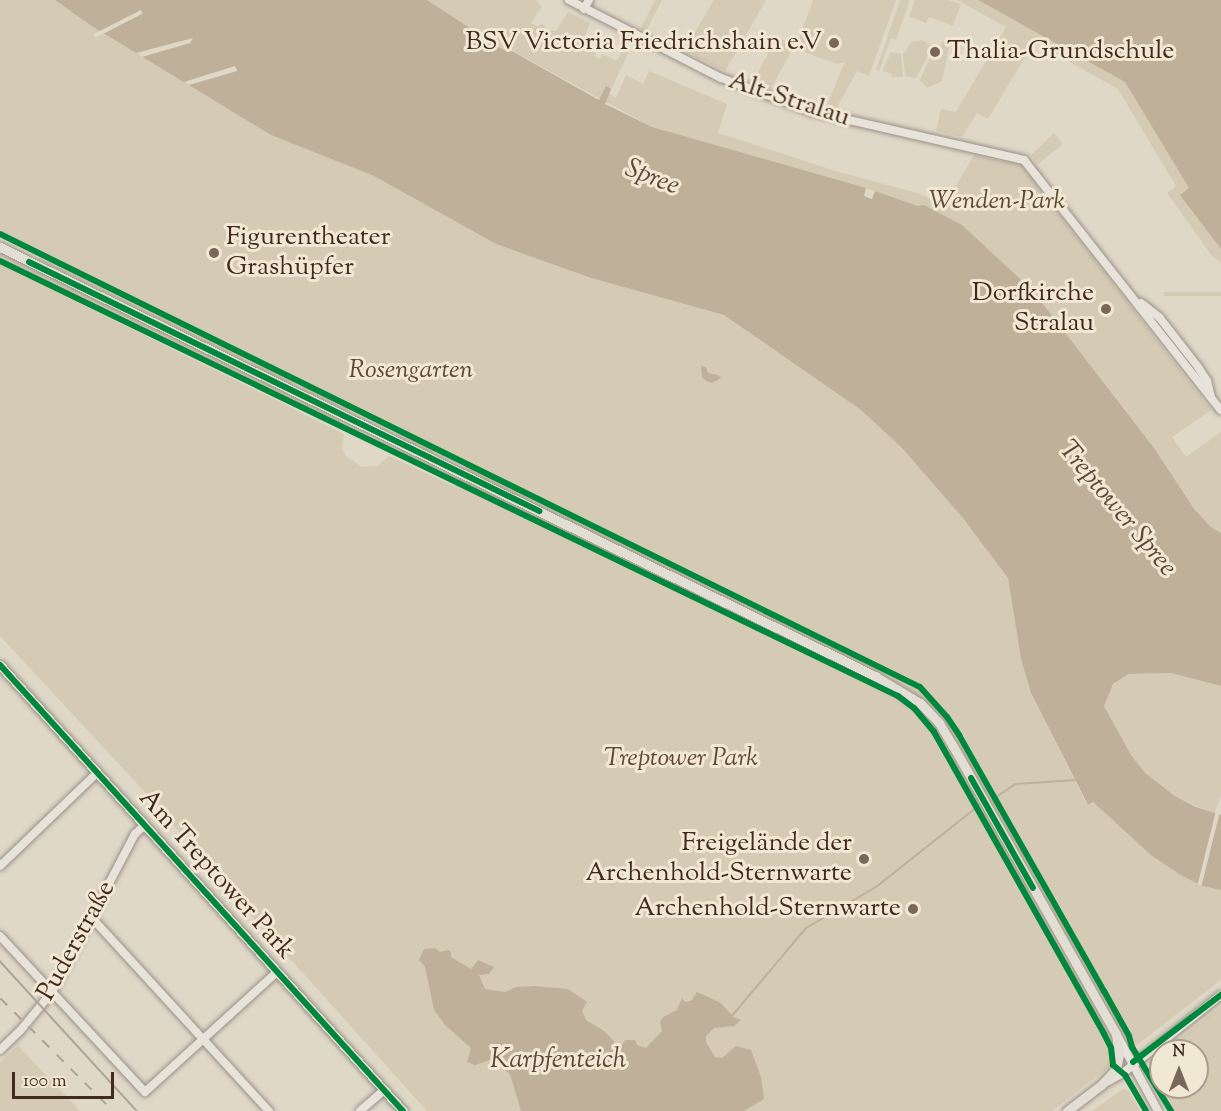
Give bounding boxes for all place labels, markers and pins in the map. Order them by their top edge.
place label: BSV Victoria Friedrichshain e.V [466,27,822,59]
marker: BSV Victoria Friedrichshain e.V [827,36,841,50]
place label: Thalia-Grundschule [947,36,1174,68]
marker: Thalia-Grundschule [928,45,942,59]
place label: Figurentheater Grashüpfer [226,222,390,284]
marker: Figurentheater Grashüpfer [207,246,221,260]
place label: Dorfkirche Stralau [972,278,1094,340]
marker: Dorfkirche Stralau [1099,302,1113,316]
place label: Freigelände der Archenhold-Sternwarte [586,828,852,890]
marker: Freigelände der Archenhold-Sternwarte [857,852,871,866]
place label: Archenhold-Sternwarte [635,893,901,925]
marker: Archenhold-Sternwarte [906,902,920,916]

